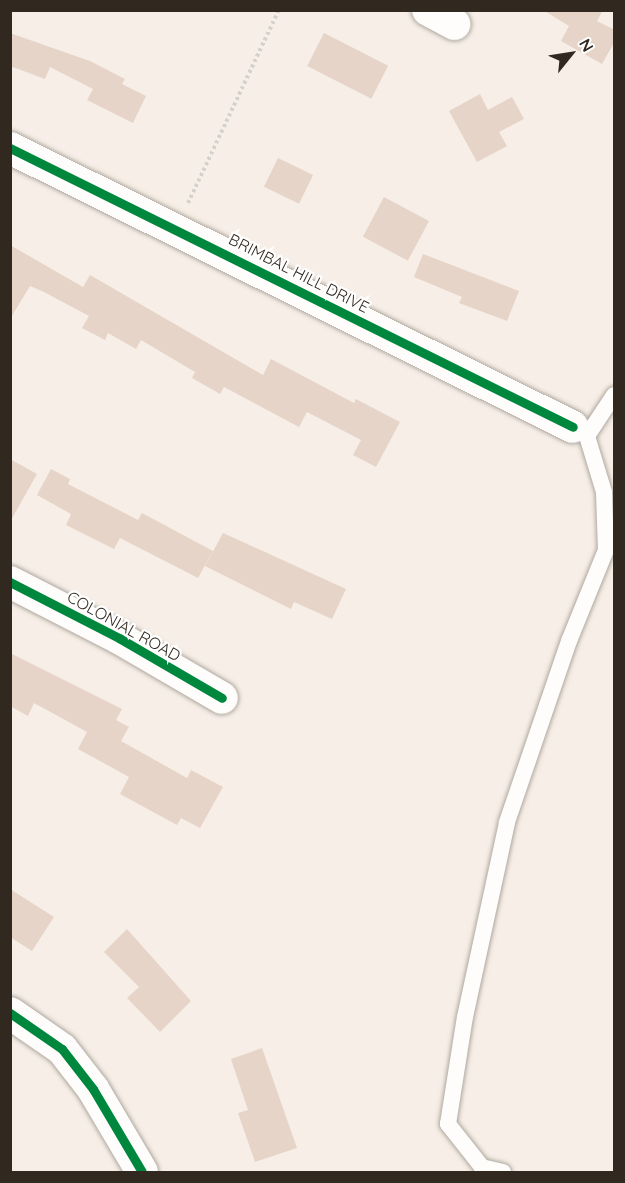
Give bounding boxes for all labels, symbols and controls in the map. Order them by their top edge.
north arrow [541,24,601,84]
text: N [575,35,598,55]
street label: BRIMBAL HILL DRIVE [226,229,372,317]
street label: COLONIAL ROAD [64,587,184,665]

